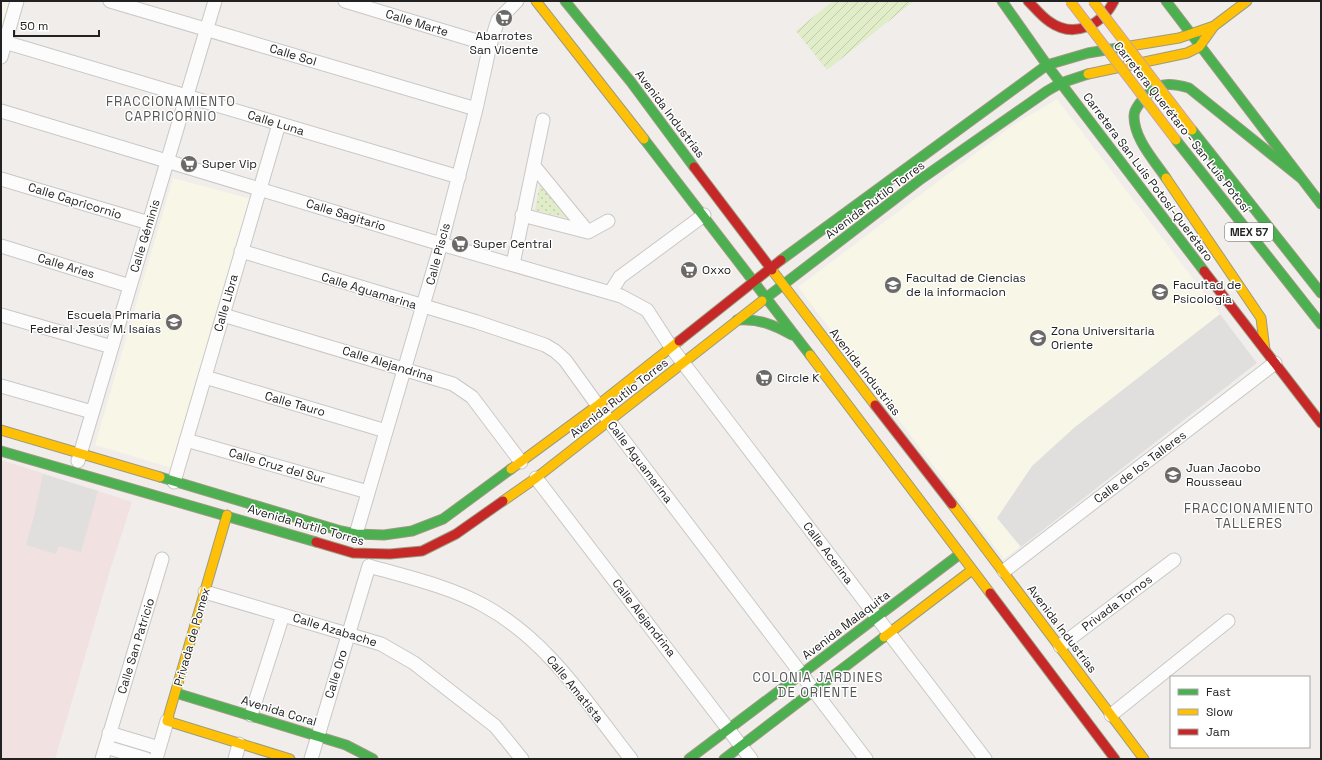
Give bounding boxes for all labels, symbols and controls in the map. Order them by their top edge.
street label: Calle Marte [384,6,450,40]
supermarket icon: Abarrotes San Vicente [494,8,514,28]
scale bar [14,12,99,38]
text: 50 m [20,18,48,34]
place label: Abarrotes San Vicente [470,28,538,58]
street label: Carretera Querétaro - San Luis Potosí [1110,38,1254,216]
street label: Calle Sol [268,40,318,70]
street label: Avenida Industrias [632,67,708,161]
street label: Carretera San Luis Potosí-Querétaro [1079,89,1217,265]
district label: FRACCIONAMIENTO CAPRICORNIO [106,93,236,125]
street label: Calle Luna [246,107,307,139]
supermarket icon: Super Vip [179,154,199,174]
place label: Super Vip [202,156,257,172]
street label: Avenida Rutilo Torres [822,157,928,243]
street label: Calle Capricornio [26,179,124,223]
street label: Calle Sagitario [304,195,388,235]
street label: Calle Géminis [126,198,164,274]
street label: Calle Piscis [422,221,454,287]
road number: MEX 57 [1225,223,1273,241]
supermarket icon: Super Central [450,234,470,254]
place label: Super Central [473,236,552,252]
street label: Calle Aries [35,250,97,282]
supermarket icon: Oxxo [679,260,699,280]
place label: Oxxo [702,262,731,278]
street label: Calle Aguamarina [319,269,419,313]
place label: Facultad de Ciencias de la informacion [906,270,1026,300]
street label: Calle Libra [210,272,242,334]
school or university icon: Facultad de Ciencias de la informacion [883,275,903,295]
place label: Facultad de Psicología [1173,277,1241,307]
school or university icon: Facultad de Psicología [1150,282,1170,302]
place label: Escuela Primaria Federal Jesús M. Isaías [30,307,161,337]
school or university icon: Escuela Primaria Federal Jesús M. Isaías [164,312,184,332]
place label: Zona Universitaria Oriente [1051,323,1155,353]
street label: Avenida Industrias [826,325,904,419]
school or university icon: Zona Universitaria Oriente [1028,328,1048,348]
street label: Calle Alejandrina [340,342,436,386]
street label: Avenida Rutilo Torres [567,355,671,441]
supermarket icon: Circle K [754,368,774,388]
place label: Circle K [777,370,820,386]
street label: Calle Tauro [263,388,327,420]
street label: Calle Aguamarina [604,418,676,506]
street label: Calle de los Talleres [1091,427,1189,507]
street label: Calle Cruz del Sur [227,445,328,488]
place label: Juan Jacobo Rousseau [1186,460,1261,490]
school or university icon: Juan Jacobo Rousseau [1163,465,1183,485]
district label: FRACCIONAMIENTO TALLERES [1184,500,1314,532]
street label: Avenida Rutilo Torres [246,501,366,549]
street label: Calle Acerina [799,519,857,587]
street label: Privada Tornos [1079,571,1155,635]
street label: Calle Alejandrina [609,576,680,660]
street label: Avenida Industrias [1024,582,1100,676]
street label: Privada de Pomex [170,586,214,688]
street label: Avenida Malaquita [799,587,893,663]
street label: Calle San Patricio [114,596,158,696]
street label: Calle Azabache [291,610,379,650]
street label: Calle Oro [321,648,351,700]
street label: Calle Amatista [543,652,607,726]
district label: COLONIA JARDINES DE ORIENTE [752,669,884,701]
legend [1170,676,1310,748]
text: Fast [1206,684,1231,700]
street label: Avenida Coral [239,692,319,730]
text: Slow [1206,704,1233,720]
text: Jam [1206,724,1230,740]

